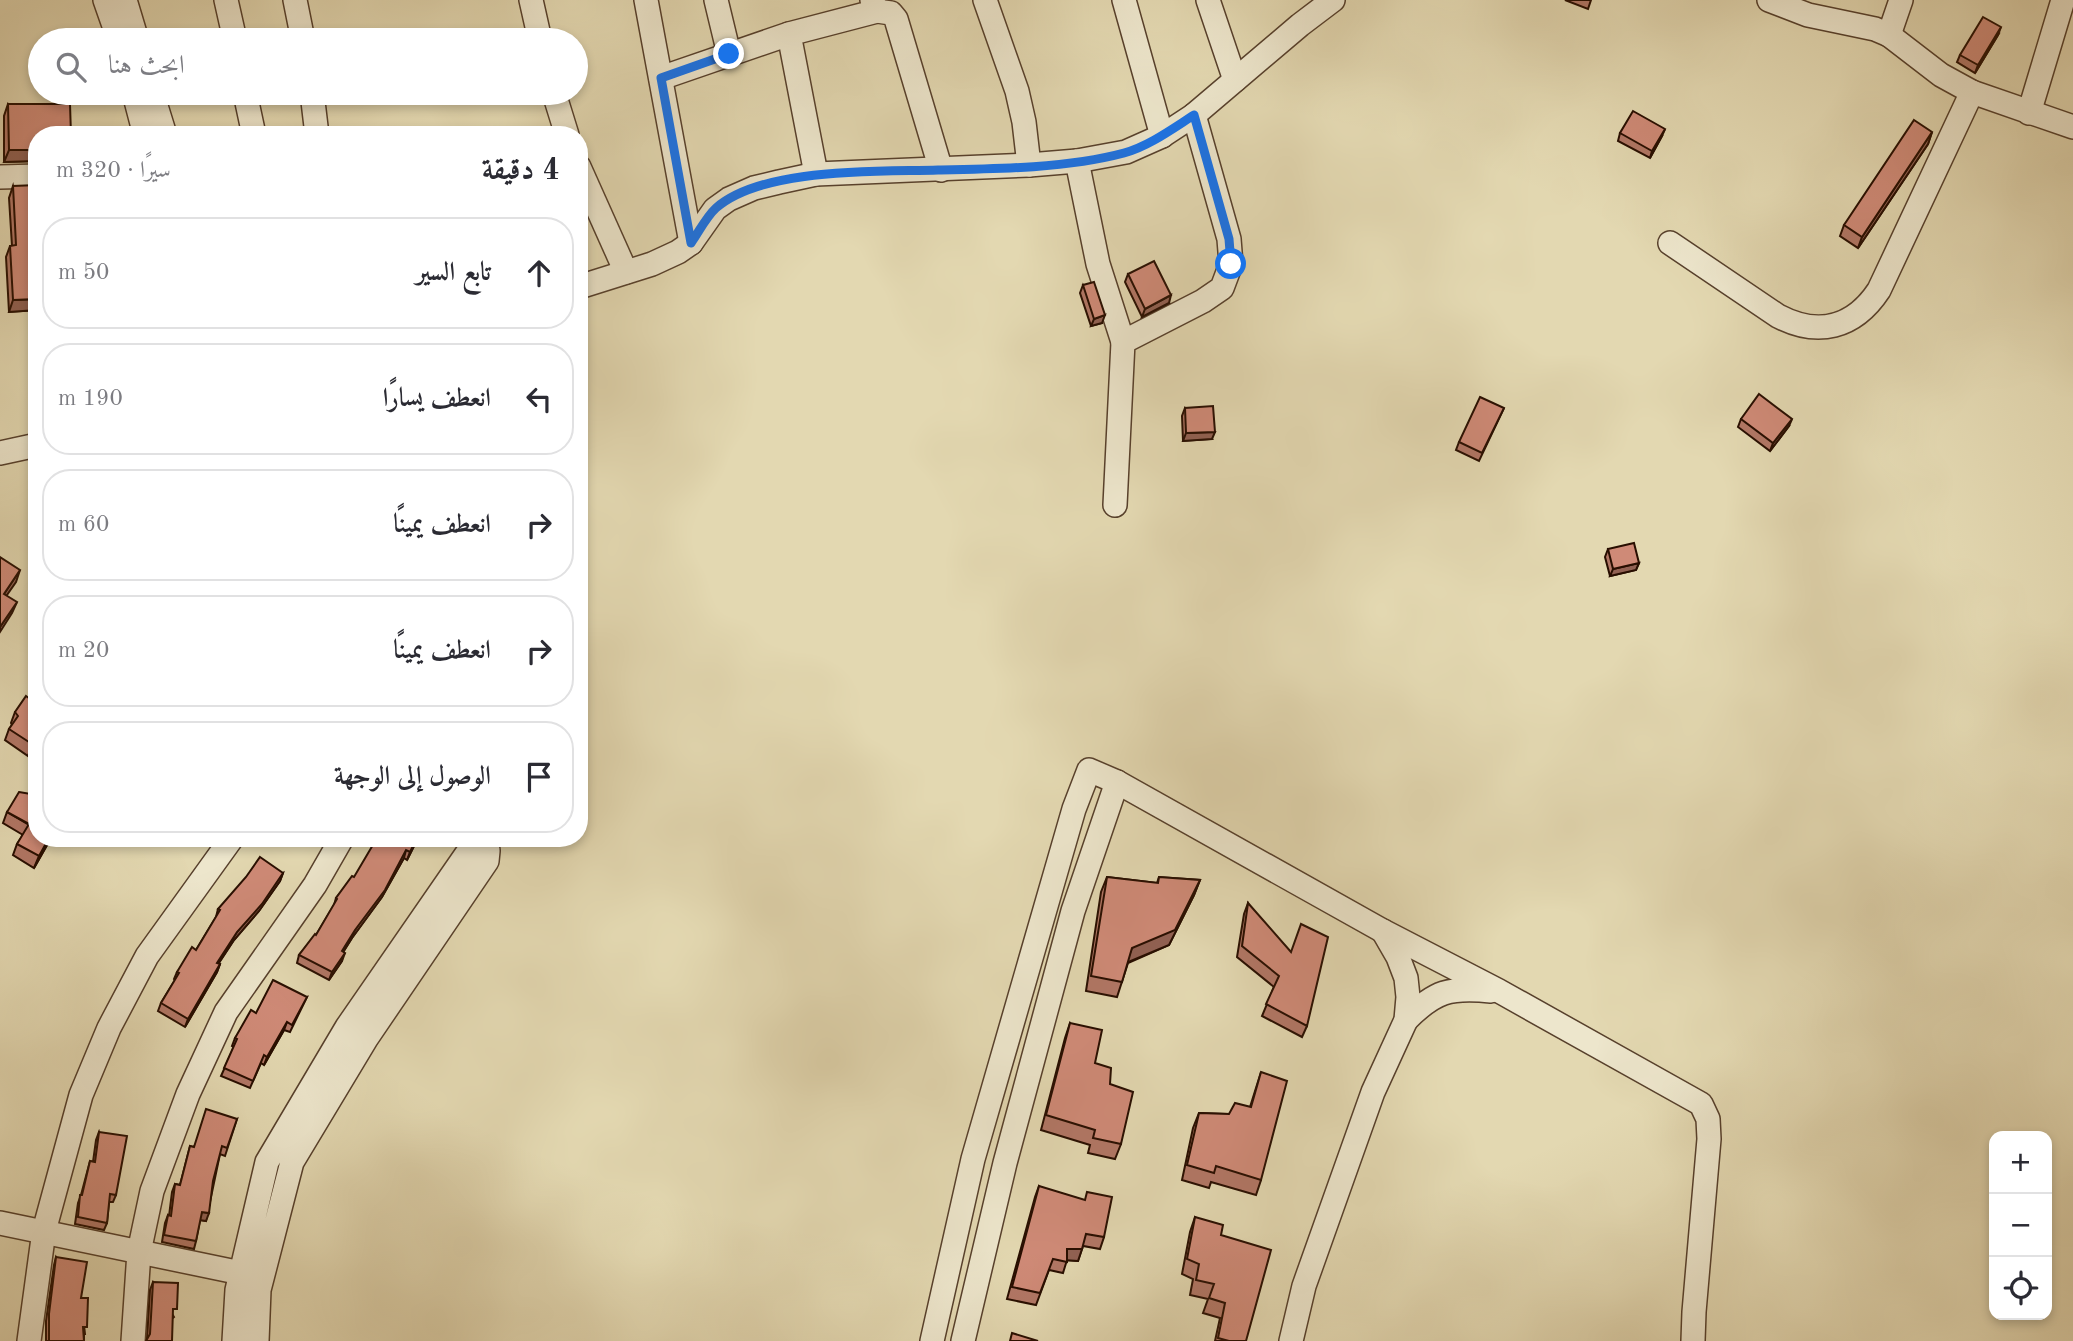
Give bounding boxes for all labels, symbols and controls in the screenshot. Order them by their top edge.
search box [28,28,588,105]
route end [713,38,744,69]
icon: search [52,48,90,86]
text: ابحث هنا [108,53,185,79]
text: 4 دقيقة [482,156,560,186]
text: سيرًا · 320 m [56,159,171,182]
route start [1215,248,1246,279]
icon: ahead [520,254,558,292]
text: تابع السير [416,260,491,286]
text: 50 m [58,261,109,284]
icon: left [520,380,558,418]
text: انعطف يسارًا [383,386,491,412]
text: 190 m [58,387,123,410]
icon: right [520,506,558,544]
text: انعطف يمينًا [393,512,491,538]
text: 60 m [58,513,109,536]
icon: right [520,632,558,670]
text: انعطف يمينًا [393,638,491,664]
text: 20 m [58,639,109,662]
icon: arrive [520,758,558,796]
text: الوصول إلى الوجهة [334,764,491,790]
map controls [1989,1131,2052,1320]
button: + [1989,1131,2052,1194]
button: − [1989,1194,2052,1257]
button: locate [1989,1257,2052,1320]

